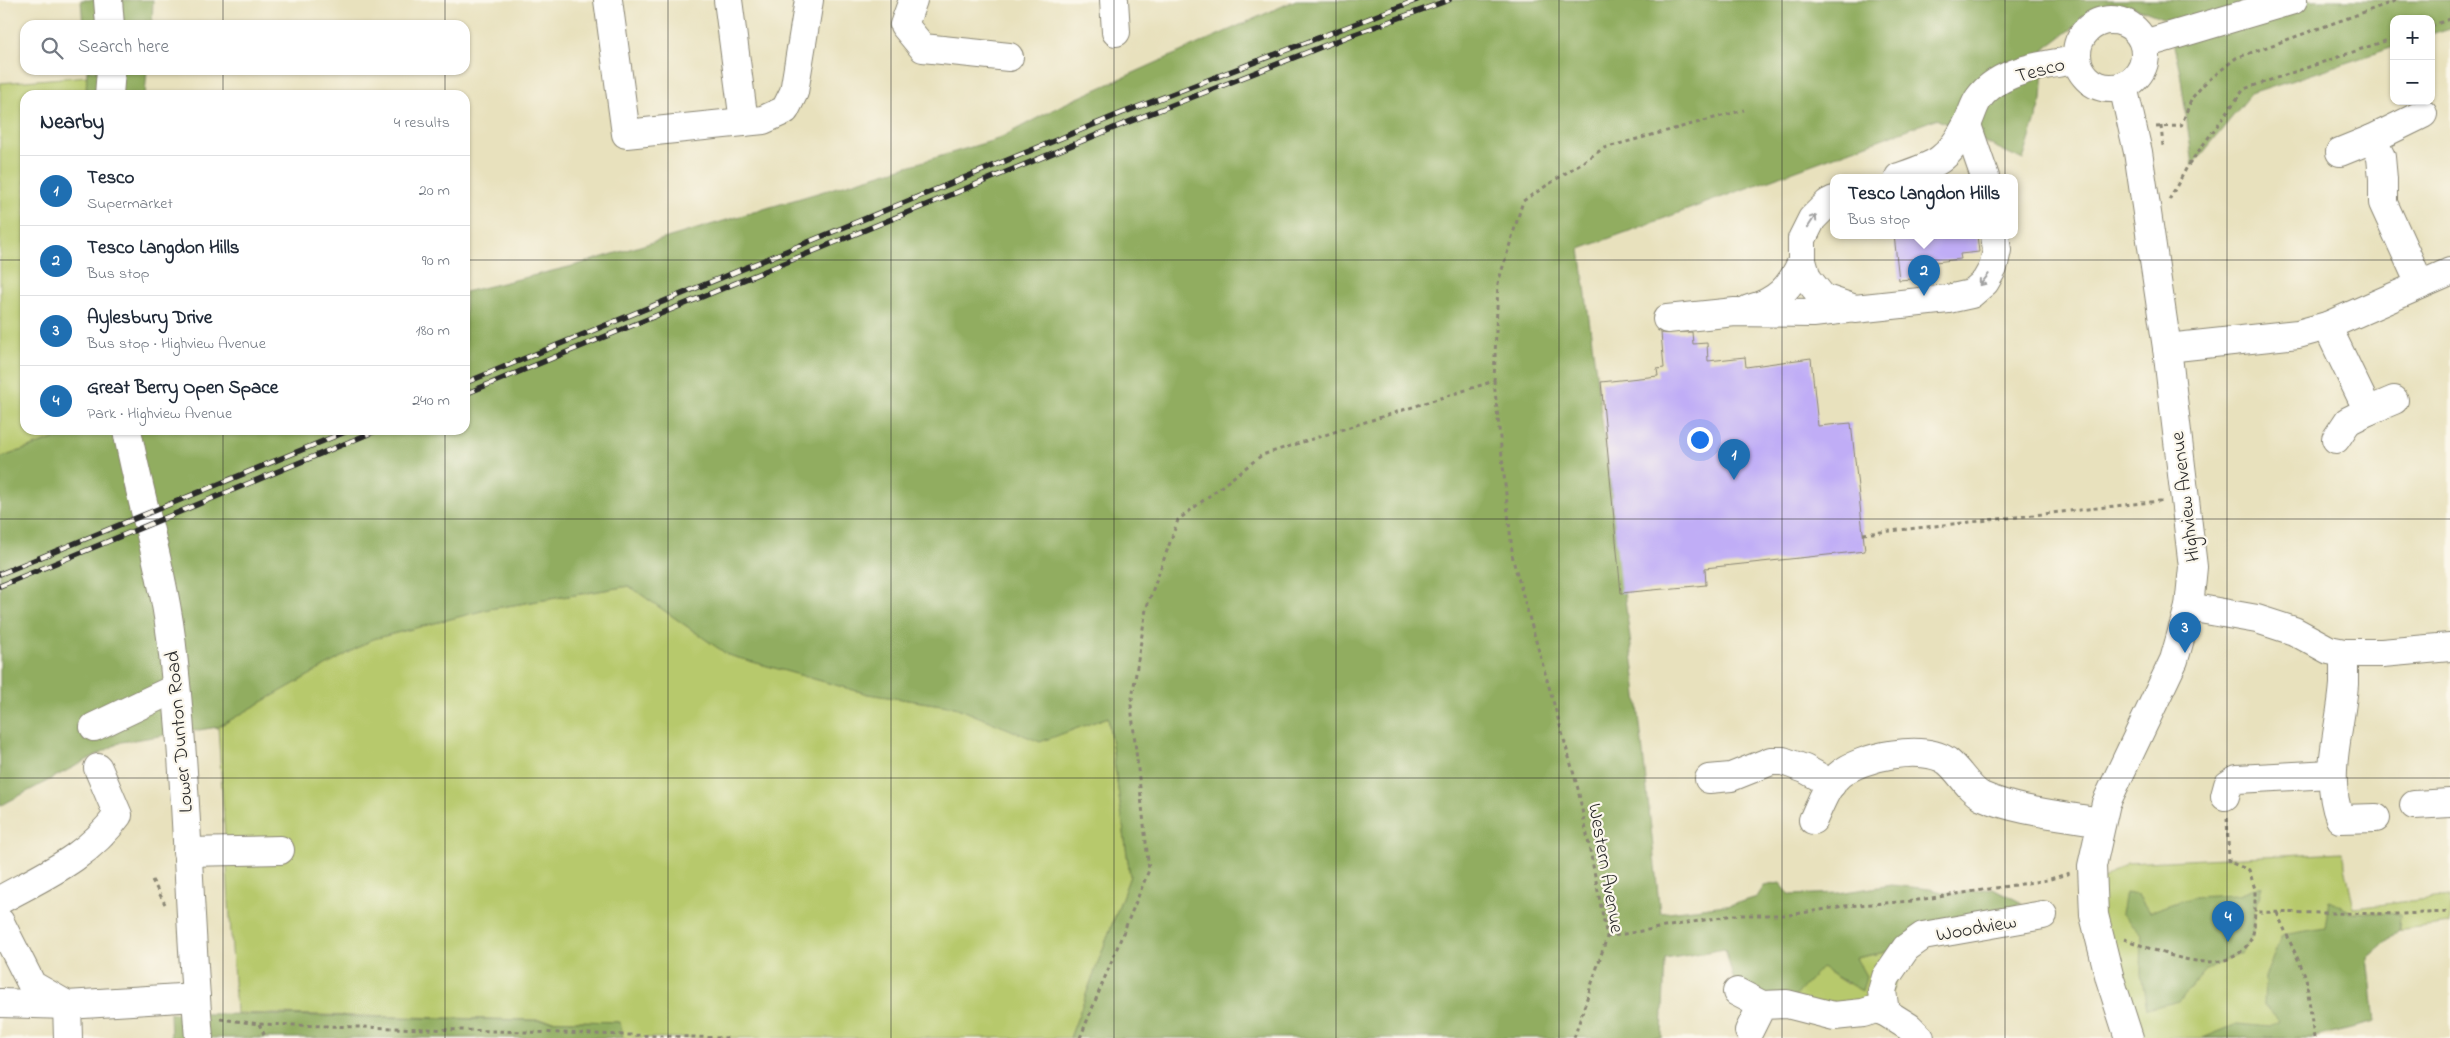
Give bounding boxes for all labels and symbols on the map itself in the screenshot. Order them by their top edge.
street label: Tesco [2013,51,2068,92]
one-way arrow [1807,215,1817,229]
pin: 2 [1908,255,1940,296]
one-way arrow [1979,273,1990,286]
your location [1687,427,1713,453]
street label: Highview Avenue [2164,430,2210,564]
pin: 1 [1718,439,1750,480]
pin: 3 [2169,612,2201,653]
street label: Lower Dunton Road [159,650,202,814]
street label: Western Avenue [1579,801,1630,936]
pin: 4 [2212,901,2244,942]
street label: Woodview [1934,908,2019,951]

